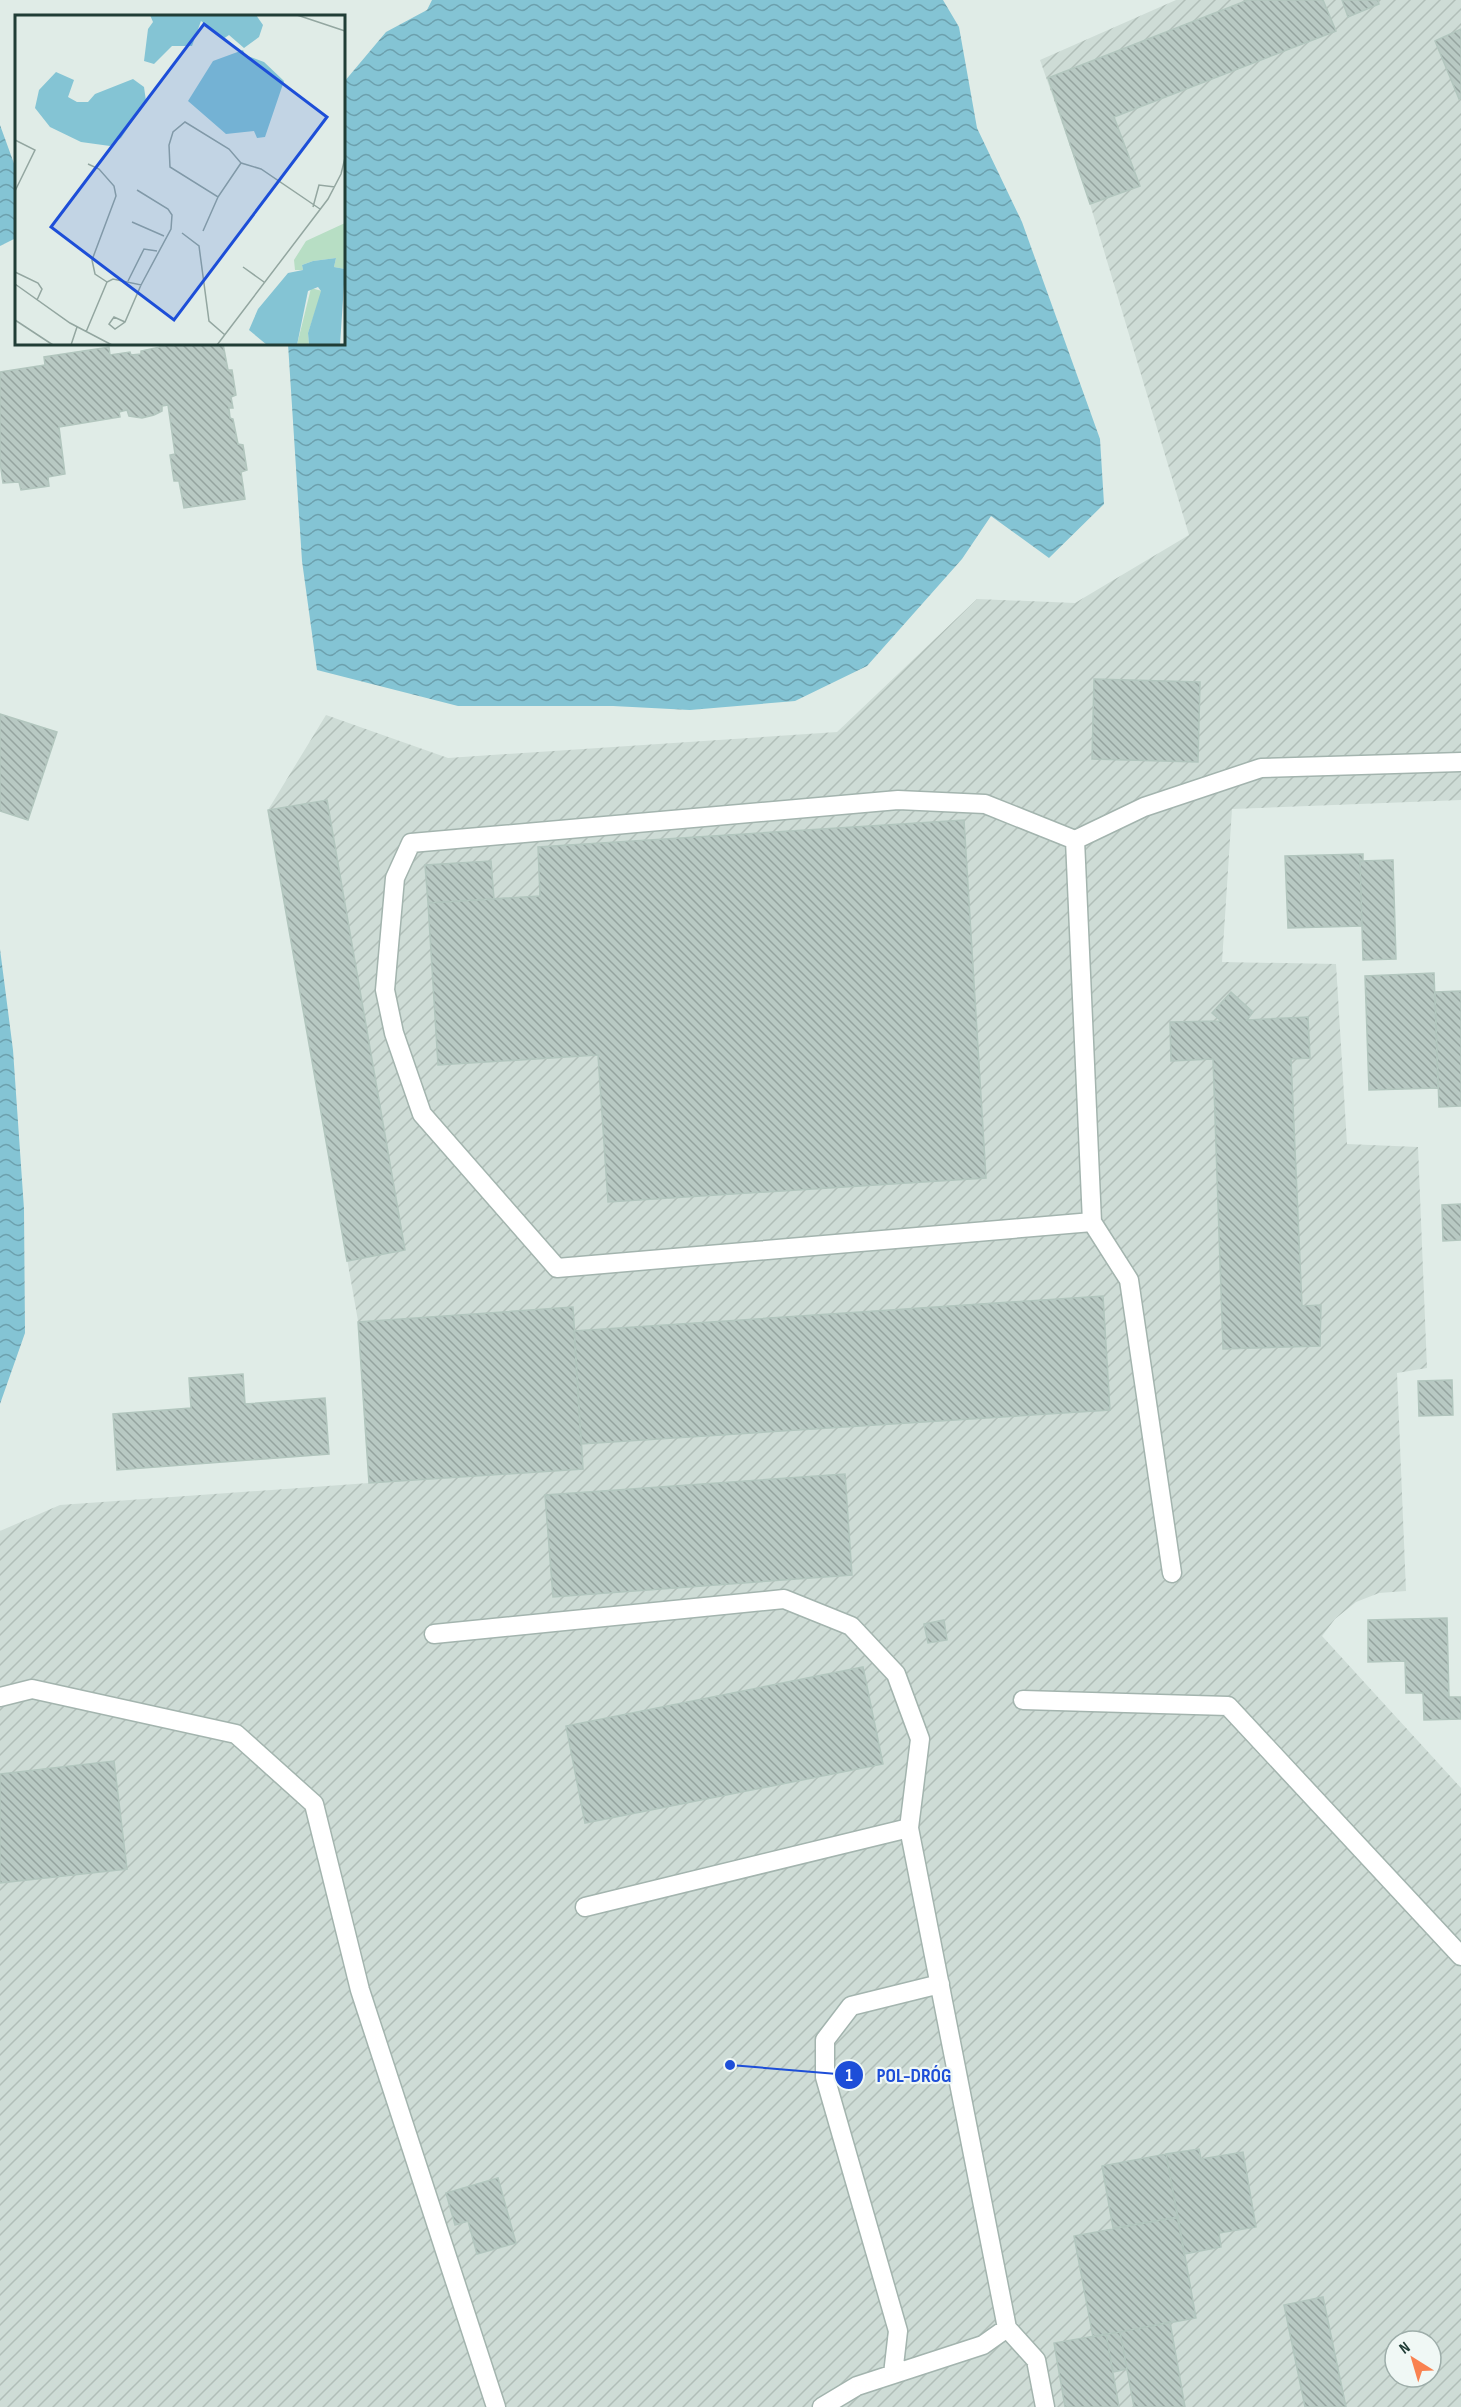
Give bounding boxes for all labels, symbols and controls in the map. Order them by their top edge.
inset map [15,15,345,345]
callout: POL-DRÓG [834,2056,963,2094]
text: POL-DRÓG [877,2064,951,2088]
text: 1 [845,2065,853,2086]
north arrow [1383,2329,1443,2389]
text: N [1396,2338,1414,2358]

